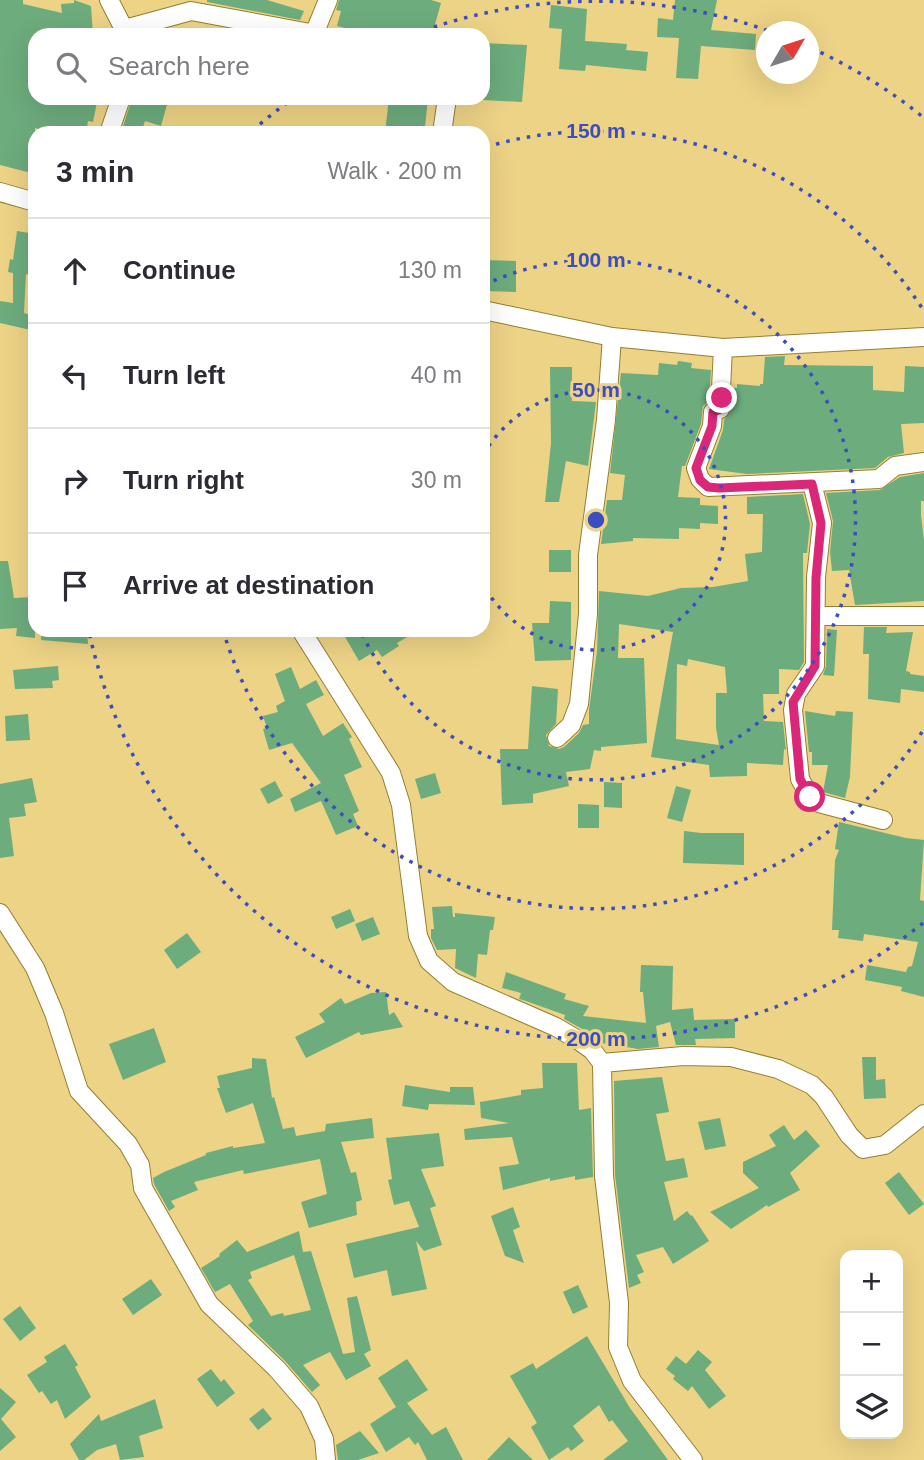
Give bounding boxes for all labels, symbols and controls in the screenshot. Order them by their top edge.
north arrow [756,21,819,84]
search box [28,28,490,105]
icon: search [52,48,90,86]
text: Search here [108,51,250,81]
text: 150 m [566,119,626,142]
text: 3 min [56,155,134,188]
text: Walk · 200 m [327,158,462,184]
text: 100 m [566,248,626,271]
icon: ahead [56,252,94,290]
text: Continue [123,255,236,285]
text: 130 m [398,257,462,283]
icon: left [56,357,94,395]
text: Turn left [123,360,225,390]
text: 40 m [411,362,462,388]
text: 50 m [572,378,620,401]
route end [706,382,737,413]
icon: right [56,462,94,500]
text: Turn right [123,465,244,495]
text: 30 m [411,467,462,493]
centre of rings [584,508,608,532]
icon: arrive [56,567,94,605]
text: Arrive at destination [123,570,374,600]
route start [794,781,825,812]
text: 200 m [566,1027,626,1050]
map controls [840,1250,903,1439]
button: + [840,1250,903,1313]
button: − [840,1313,903,1376]
button: layers [840,1376,903,1439]

